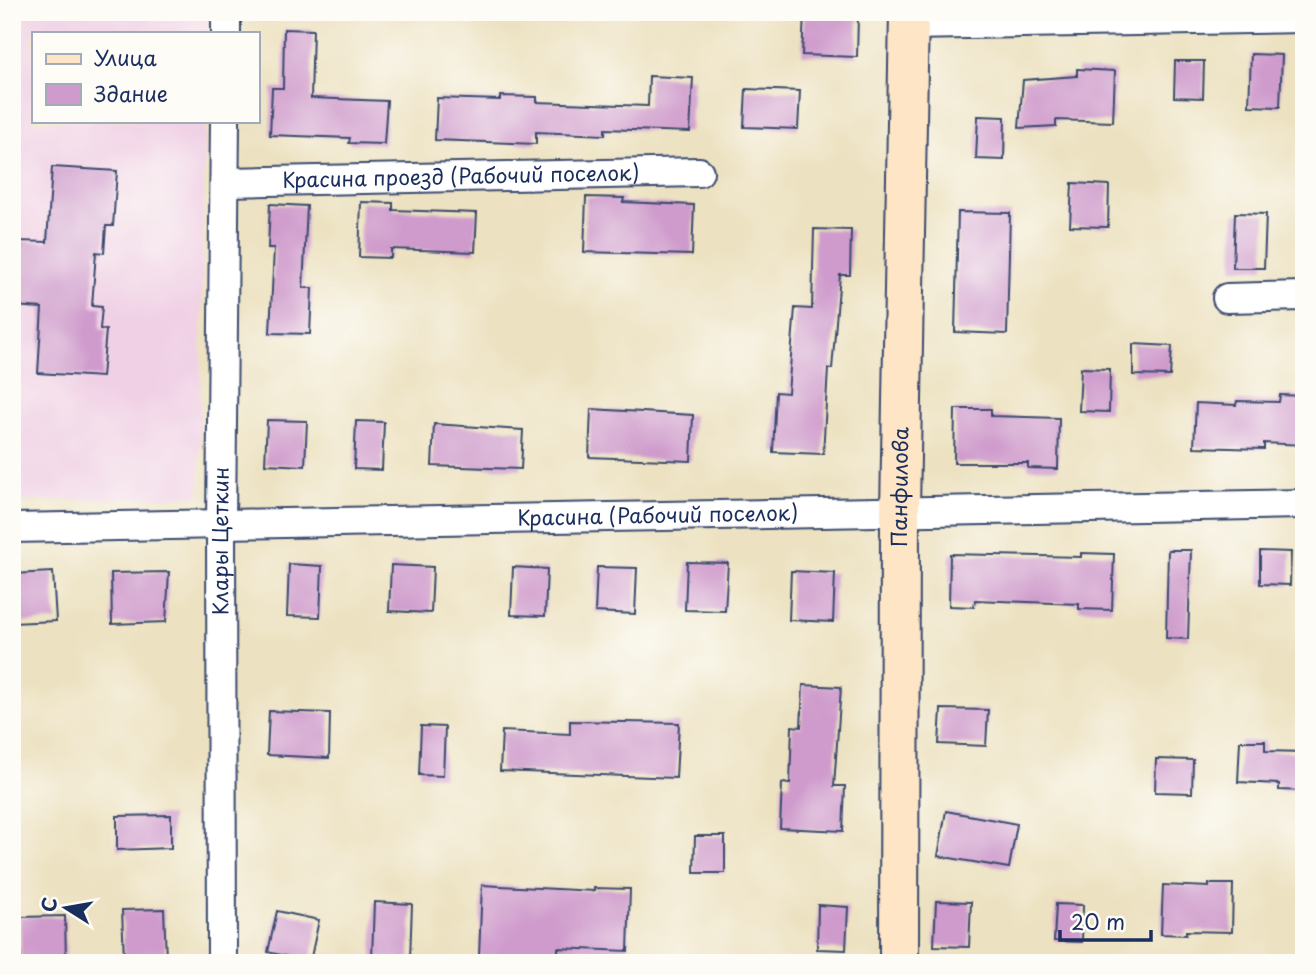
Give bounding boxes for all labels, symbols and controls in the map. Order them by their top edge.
legend [32,32,259,122]
text: Улица [94,41,157,73]
text: Здание [94,77,168,109]
street label: Красина проезд (Рабочий поселок) [282,155,640,195]
street label: Панфилова [882,427,916,547]
street label: Клары Цеткин [203,467,236,615]
street label: Красина (Рабочий поселок) [517,495,799,533]
north arrow [32,874,102,944]
text: С [33,895,63,914]
scale bar [1060,898,1152,942]
text: 20 m [1071,905,1125,937]

